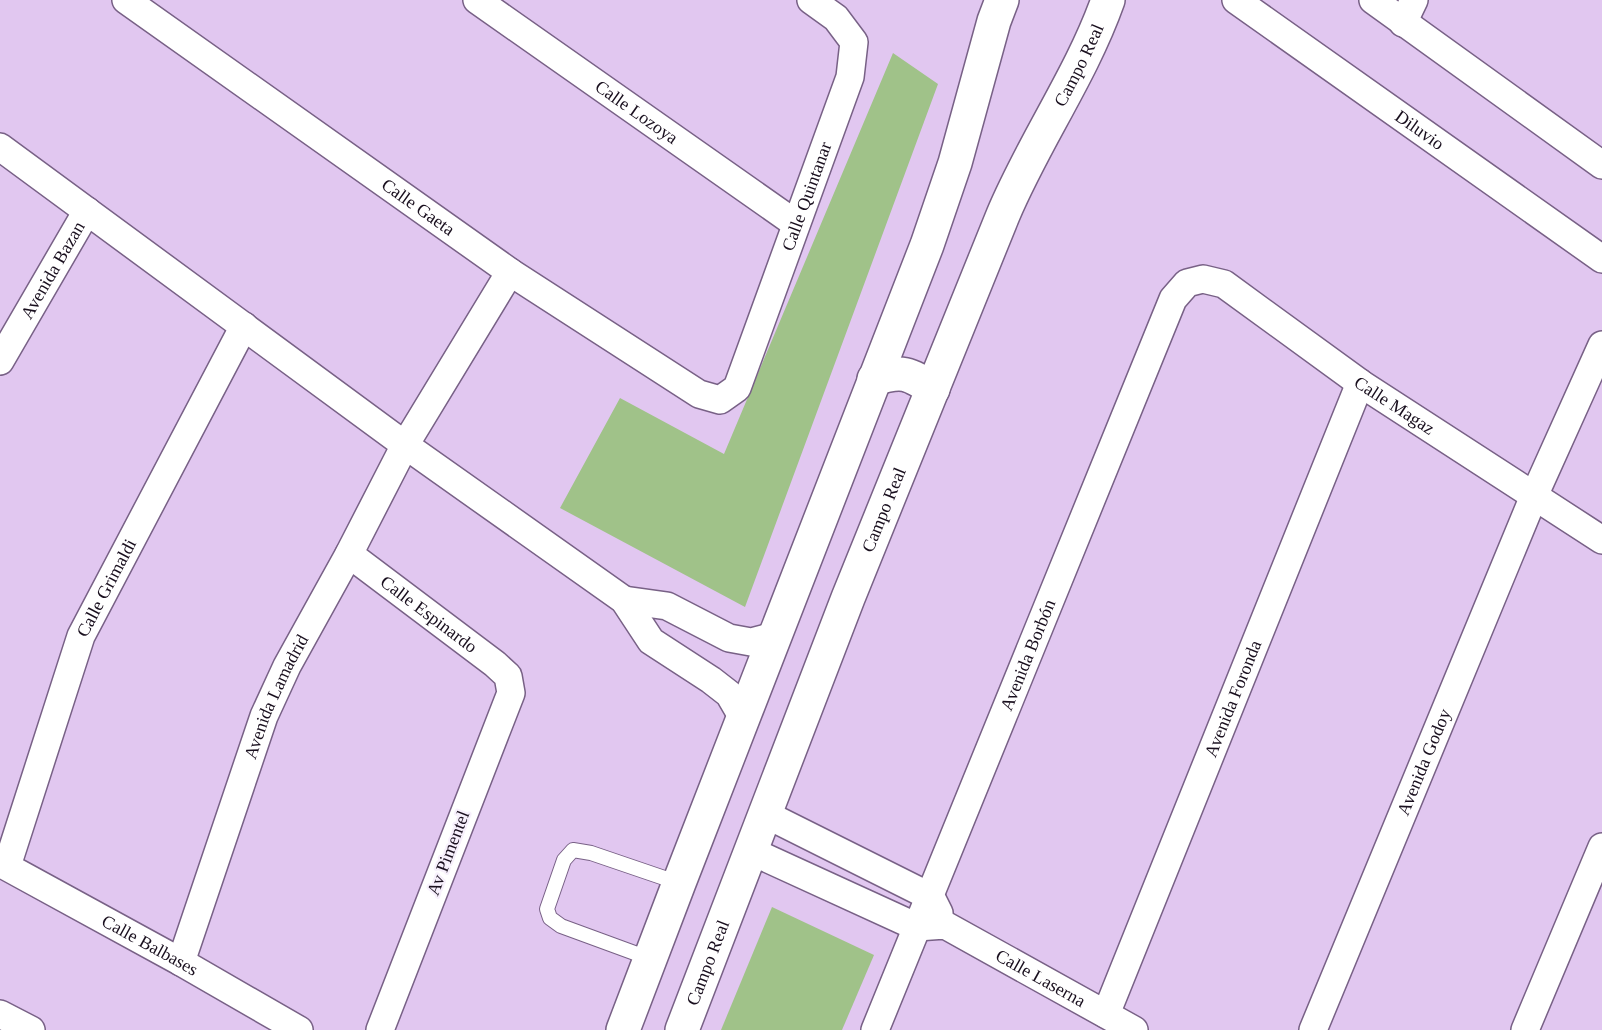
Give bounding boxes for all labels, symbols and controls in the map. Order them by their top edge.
street label: Campo Real [1050,21,1108,110]
street label: Calle Lozoya [591,76,682,148]
street label: Diluvio [1391,106,1448,154]
street label: Calle Quintanar [778,139,836,254]
street label: Calle Gaeta [378,174,458,240]
street label: Avenida Bazan [17,218,89,322]
street label: Calle Magaz [1351,372,1438,439]
street label: Campo Real [858,464,910,555]
street label: Calle Grimaldi [72,536,140,640]
street label: Calle Espinardo [377,571,481,657]
street label: Avenida Borbón [996,596,1059,713]
street label: Avenida Lamadrid [240,631,312,762]
street label: Avenida Foronda [1200,637,1265,760]
street label: Avenida Godoy [1393,706,1455,818]
street label: Av Pimentel [423,808,473,898]
street label: Calle Balbases [98,911,202,980]
street label: Campo Real [682,917,733,1008]
street label: Calle Laserna [992,945,1089,1011]

